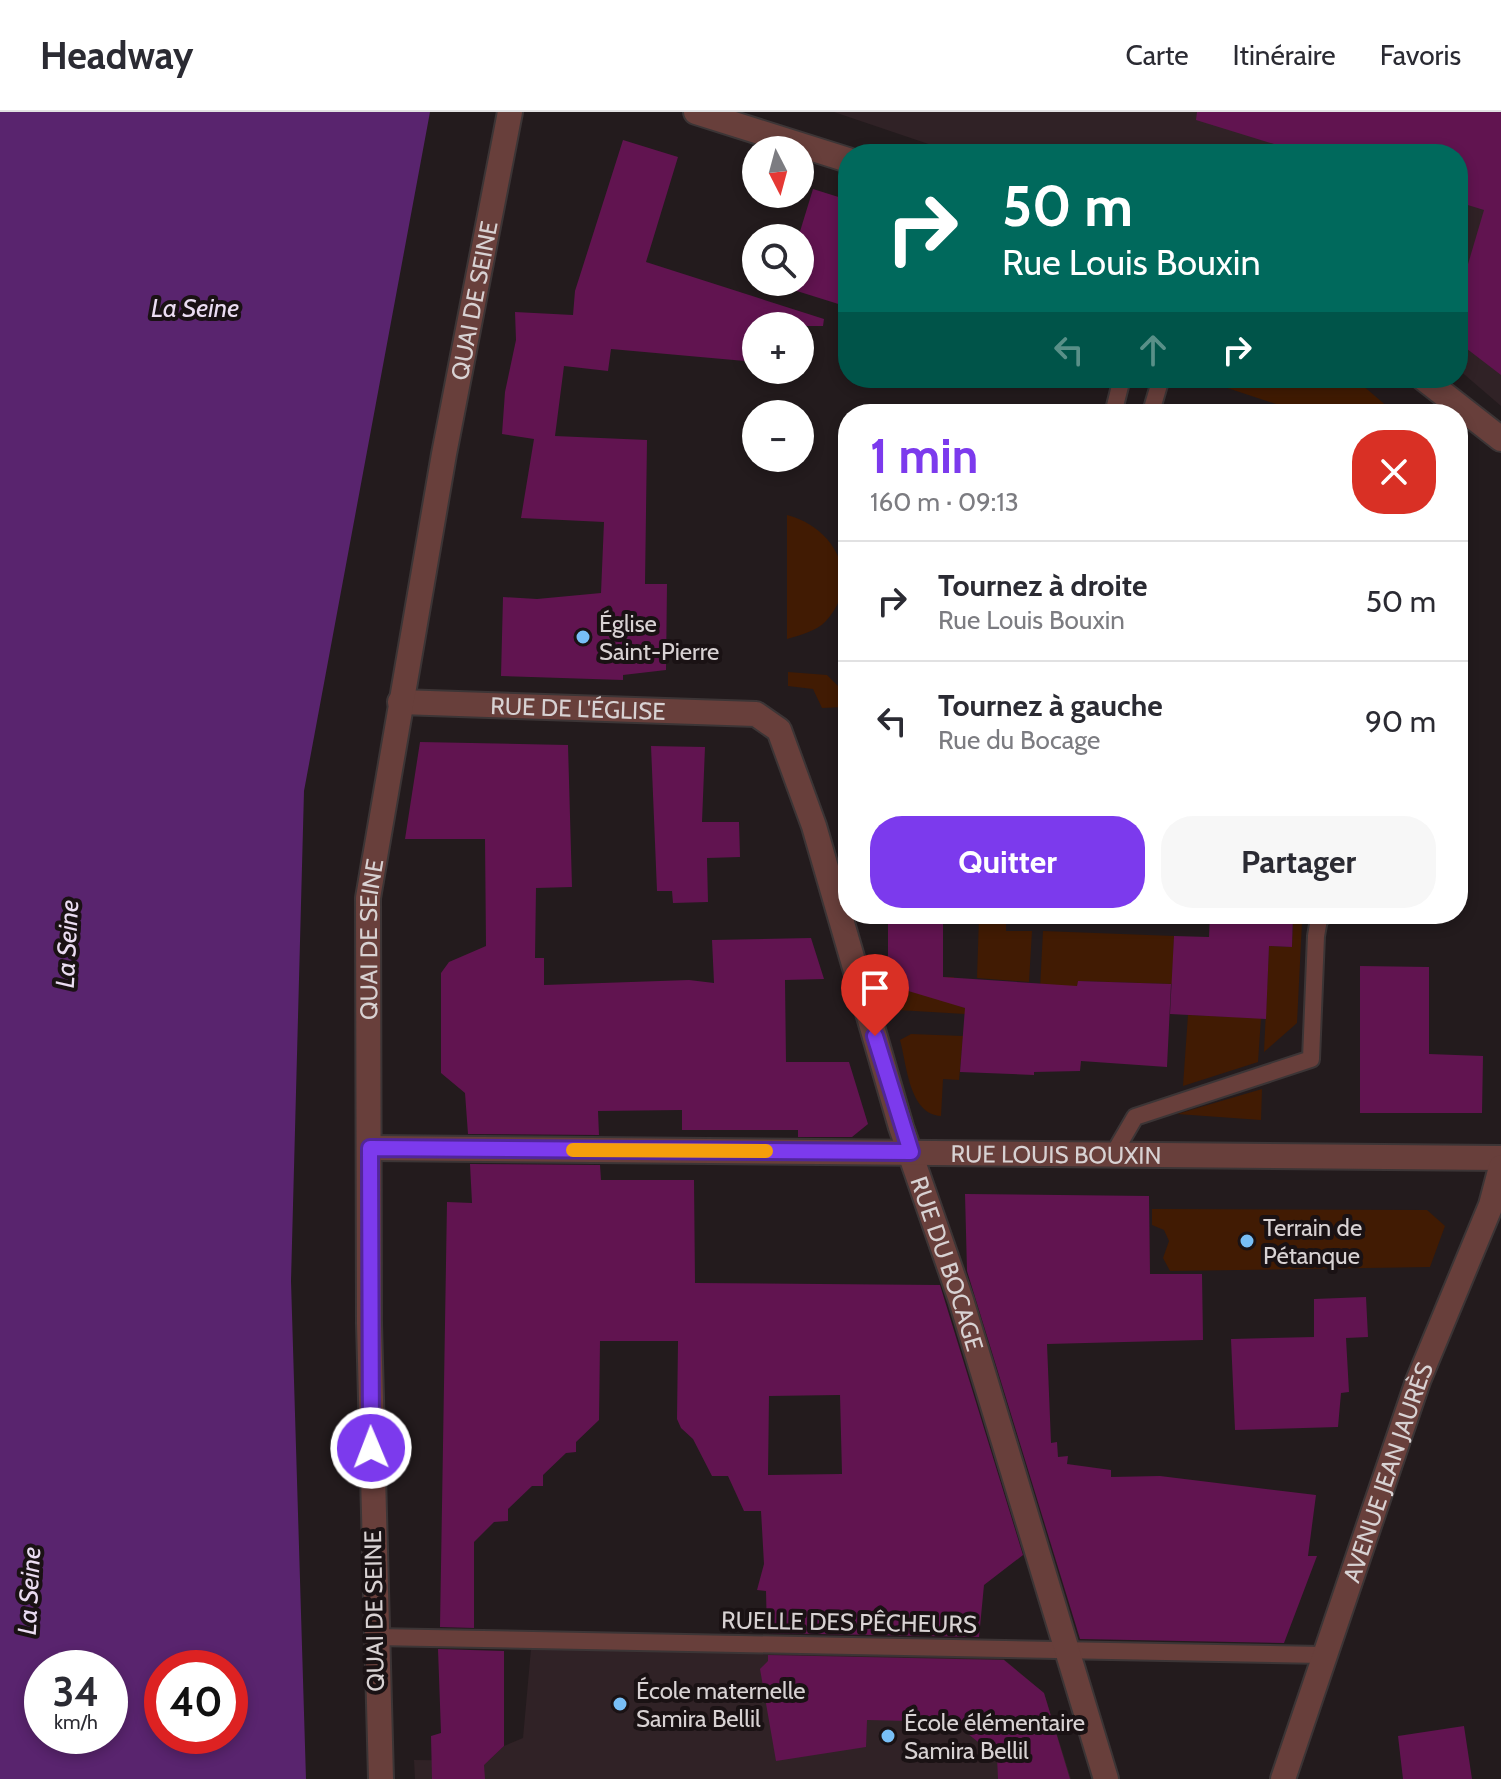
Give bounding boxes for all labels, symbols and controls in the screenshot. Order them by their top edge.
text: Headway [40,32,193,79]
text: Carte [1125,38,1189,72]
text: Itinéraire [1233,38,1336,72]
text: Favoris [1380,38,1461,72]
north arrow [742,136,814,208]
map controls [742,136,814,472]
text: 50 m [1002,172,1133,240]
icon: right [870,176,974,280]
street label: QUAI DE SEINE [444,218,503,383]
button: search [742,224,814,296]
text: Rue Louis Bouxin [1002,240,1261,284]
water label: La Seine [151,292,239,324]
button: + [742,312,814,384]
icon: left [1047,328,1091,372]
icon: ahead [1131,328,1175,372]
icon: right [1215,328,1259,372]
button: − [742,400,814,472]
text: 1 min [870,427,978,485]
button: close [1352,430,1436,514]
text: 160 m · 09:13 [870,486,1019,518]
text: Tournez à droite [938,567,1147,604]
icon: right [870,579,914,623]
text: 50 m [1366,583,1436,620]
text: Rue Louis Bouxin [938,604,1125,636]
place label: Église Saint-Pierre [599,609,719,666]
marker: Église Saint-Pierre [574,628,592,646]
text: Tournez à gauche [938,687,1163,724]
street label: RUE DE L'ÉGLISE [490,691,666,725]
icon: left [870,699,914,743]
text: 90 m [1365,703,1436,740]
text: Rue du Bocage [938,724,1100,756]
button: Quitter [870,816,1145,908]
button: Partager [1161,816,1436,908]
street label: QUAI DE SEINE [353,856,389,1020]
water label: La Seine [49,899,85,989]
pin [841,954,909,1036]
icon: arrive [853,966,897,1010]
street label: RUE LOUIS BOUXIN [950,1139,1162,1169]
street label: RUE DU BOCAGE [905,1172,990,1354]
place label: Terrain de Pétanque [1263,1213,1362,1270]
marker: Terrain de Pétanque [1238,1232,1256,1250]
street label: AVENUE JEAN JAURÈS [1336,1358,1439,1586]
position arrow [329,1406,413,1490]
street label: QUAI DE SEINE [358,1530,390,1692]
water label: La Seine [11,1546,47,1636]
street label: RUELLE DES PÊCHEURS [721,1605,977,1639]
speed limit sign: 40 [144,1650,248,1754]
text: 34 [53,1667,99,1716]
place label: École maternelle Samira Bellil [636,1676,805,1733]
marker: École maternelle Samira Bellil [611,1695,629,1713]
place label: École élémentaire Samira Bellil [904,1708,1085,1765]
text: km/h [54,1710,98,1734]
marker: École élémentaire Samira Bellil [879,1727,897,1745]

